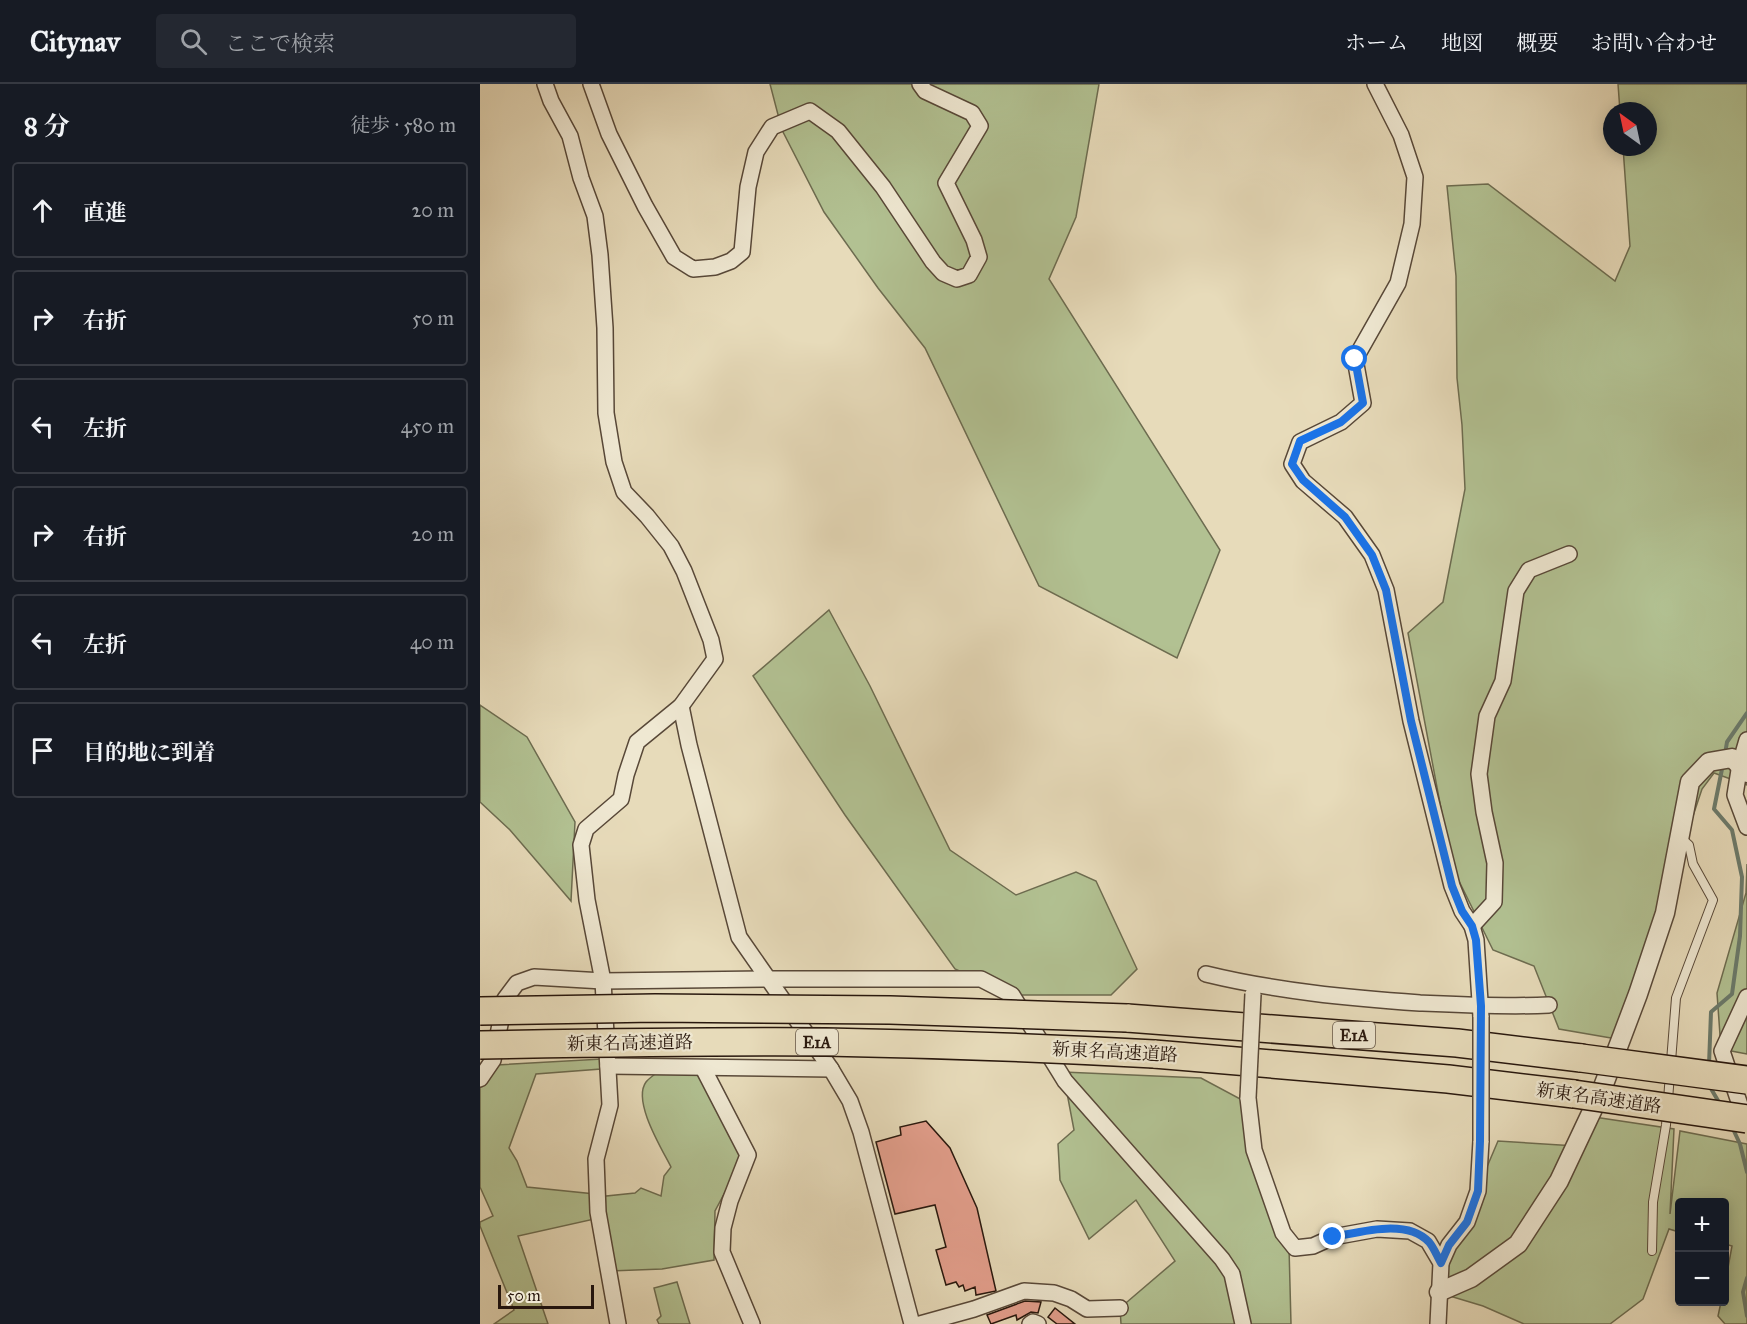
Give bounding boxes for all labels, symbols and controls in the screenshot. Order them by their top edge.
search box [156,14,576,68]
text: Citynav [30,24,120,59]
icon: search [177,25,210,58]
text: ここで検索 [225,30,335,57]
text: ホーム [1345,30,1408,56]
text: 地図 [1441,30,1483,56]
text: 概要 [1516,30,1558,56]
text: お問い合わせ [1591,30,1717,56]
north arrow [1603,102,1657,156]
text: 8 分 [24,110,69,142]
text: 徒歩 · 580 m [350,113,456,137]
icon: ahead [26,194,59,227]
text: 20 m [411,198,454,222]
text: 直進 [83,199,127,226]
icon: right [26,302,59,335]
text: 50 m [412,306,454,330]
text: 右折 [83,307,127,334]
route start [1341,345,1367,371]
icon: left [26,410,59,443]
text: 450 m [401,414,454,438]
text: 左折 [83,415,127,442]
icon: right [26,518,59,551]
text: 20 m [411,522,454,546]
text: 右折 [83,523,127,550]
icon: left [26,626,59,659]
text: 40 m [410,630,454,654]
text: 左折 [83,631,127,658]
icon: arrive [26,734,59,767]
text: 目的地に到着 [83,739,215,766]
road number: E1A [1333,1022,1375,1048]
road number: E1A [796,1029,838,1055]
street label: 新東名高速道路 [567,1031,693,1055]
street label: 新東名高速道路 [1052,1038,1178,1066]
street label: 新東名高速道路 [1535,1078,1663,1118]
map controls [1675,1198,1729,1306]
button: + [1675,1198,1729,1252]
route end [1319,1223,1345,1249]
button: − [1675,1252,1729,1306]
scale bar [498,1282,594,1310]
text: 50 m [507,1286,541,1305]

